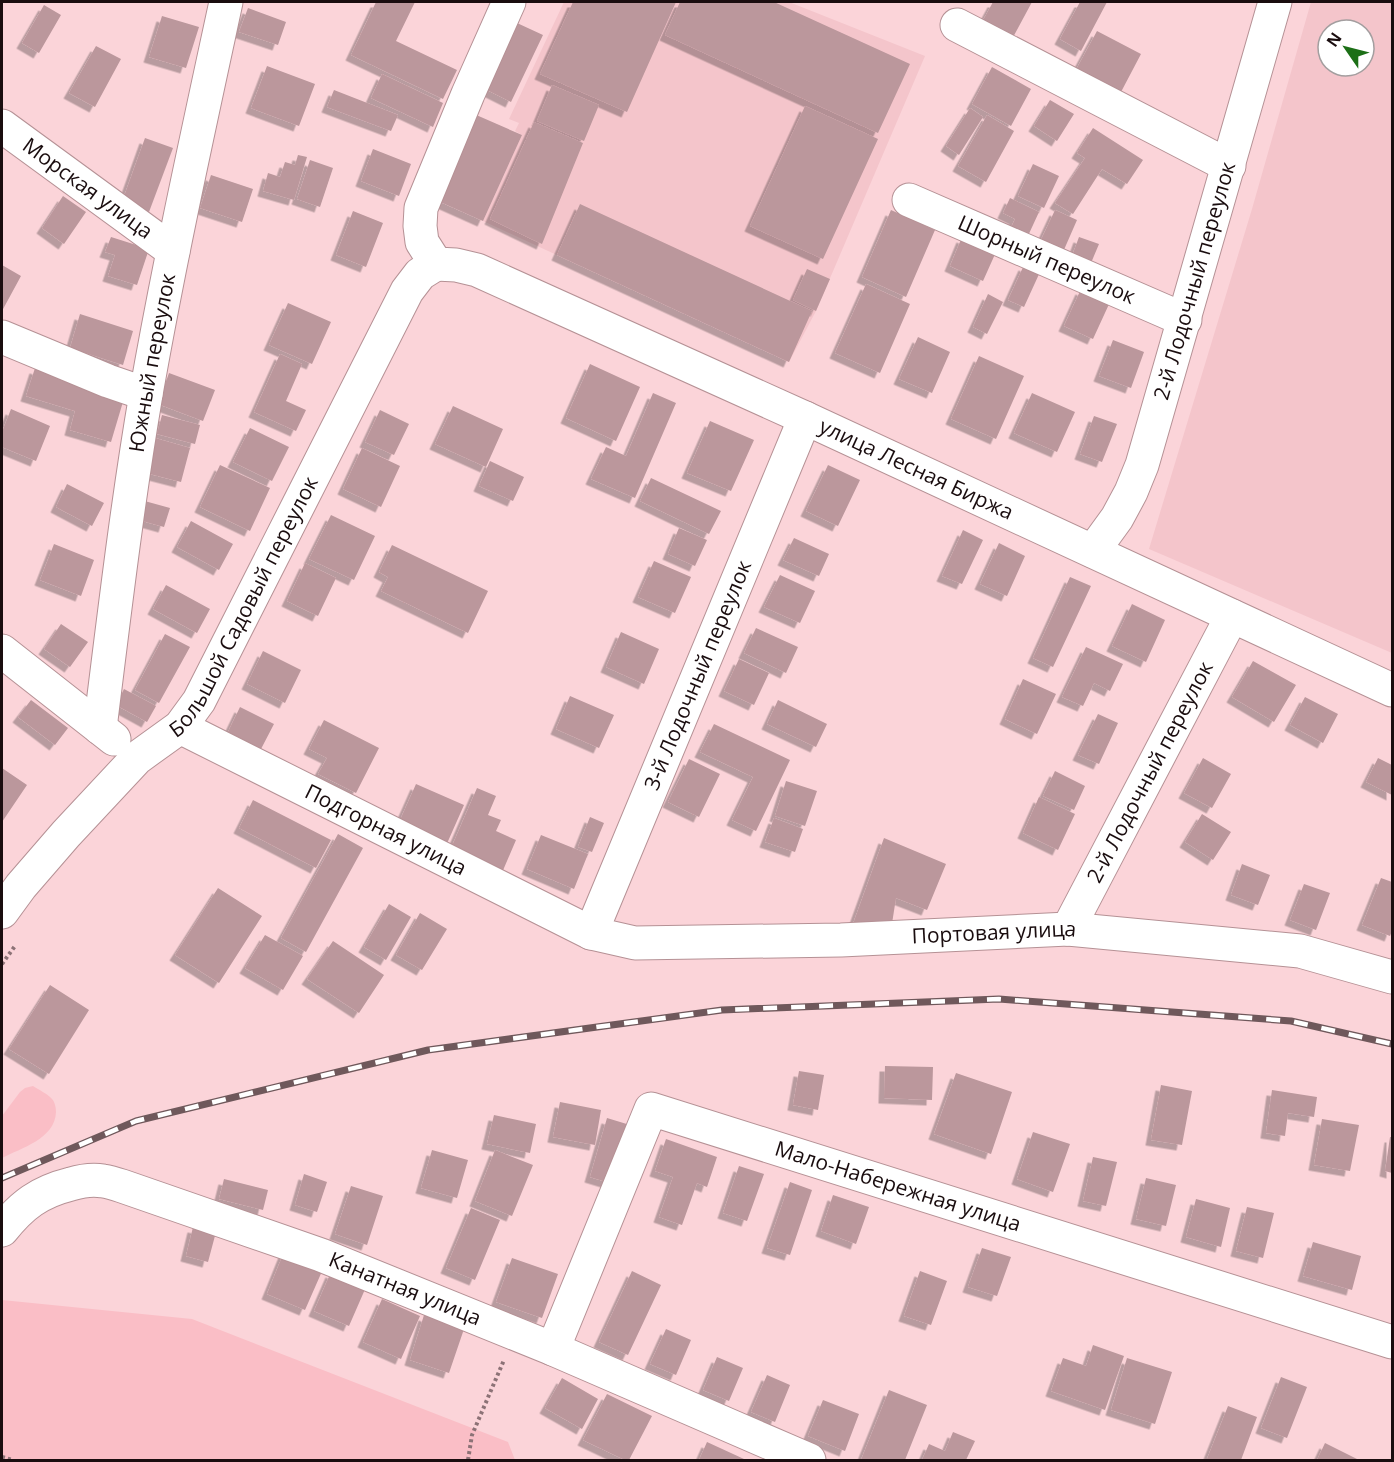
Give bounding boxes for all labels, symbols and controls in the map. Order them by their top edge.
north arrow [1316,18,1376,78]
text: N [1321,28,1346,51]
street label: Морская улица [17,131,159,245]
street label: 2-й Лодочный переулок [1146,158,1241,403]
street label: Шорный переулок [954,208,1140,310]
street label: Южный переулок [122,271,181,454]
street label: улица Лесная Биржа [815,412,1018,526]
street label: Большой Садовый переулок [163,471,324,743]
street label: 3-й Лодочный переулок [637,556,757,794]
street label: 2-й Лодочный переулок [1080,656,1219,887]
street label: Подгорная улица [300,777,472,881]
street label: Портовая улица [911,914,1078,950]
street label: Мало-Набережная улица [772,1134,1025,1237]
street label: Канатная улица [325,1245,486,1332]

